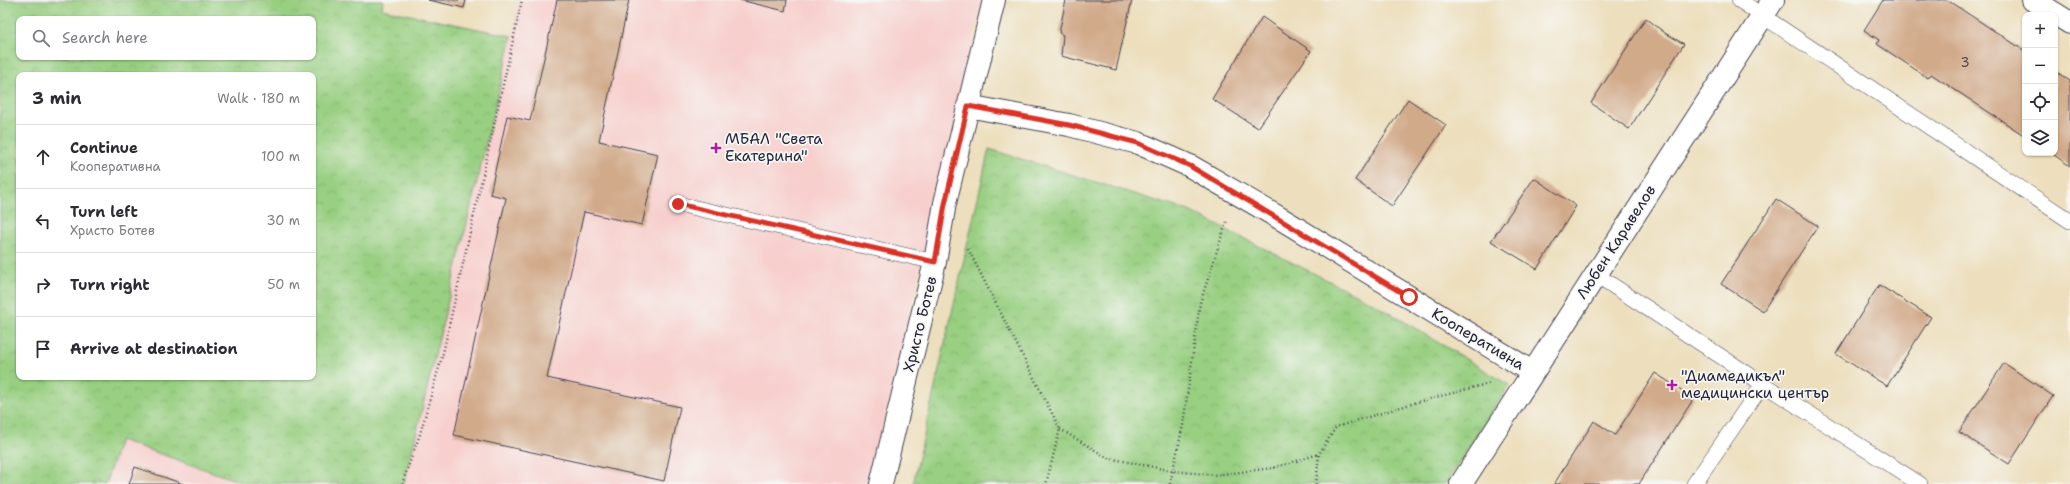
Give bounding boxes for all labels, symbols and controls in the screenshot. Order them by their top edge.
map controls [2022,12,2058,156]
button: + [2022,12,2058,48]
search box [16,16,316,60]
icon: search [30,27,52,49]
text: Search here [62,28,148,48]
button: − [2022,48,2058,84]
house number: 3 [1960,54,1970,71]
button: locate [2022,84,2058,120]
text: 3 min [32,87,82,109]
text: Walk · 180 m [217,90,300,107]
button: layers [2022,120,2058,156]
place label: МБАЛ "Света Екатерина" [725,129,823,166]
text: Continue [70,138,138,158]
marker: МБАЛ "Света Екатерина" [710,142,722,154]
icon: ahead [32,146,54,168]
text: 100 m [261,148,300,165]
text: Кооперативна [70,158,161,175]
street label: Любен Каравелов [1572,181,1660,303]
route end [669,195,687,213]
text: Turn left [70,202,138,222]
icon: left [32,210,54,232]
text: 30 m [266,212,300,229]
text: Христо Ботев [70,222,155,239]
icon: right [32,274,54,296]
street label: Христо Ботев [898,274,942,374]
text: Turn right [70,275,150,295]
text: 50 m [267,276,300,293]
route start [1400,288,1418,306]
street label: Кооперативна [1428,304,1529,375]
icon: arrive [32,338,54,360]
text: Arrive at destination [70,339,238,359]
place label: "Диамедикъл" медицински център [1681,366,1829,403]
marker: "Диамедикъл" медицински център [1666,379,1678,391]

